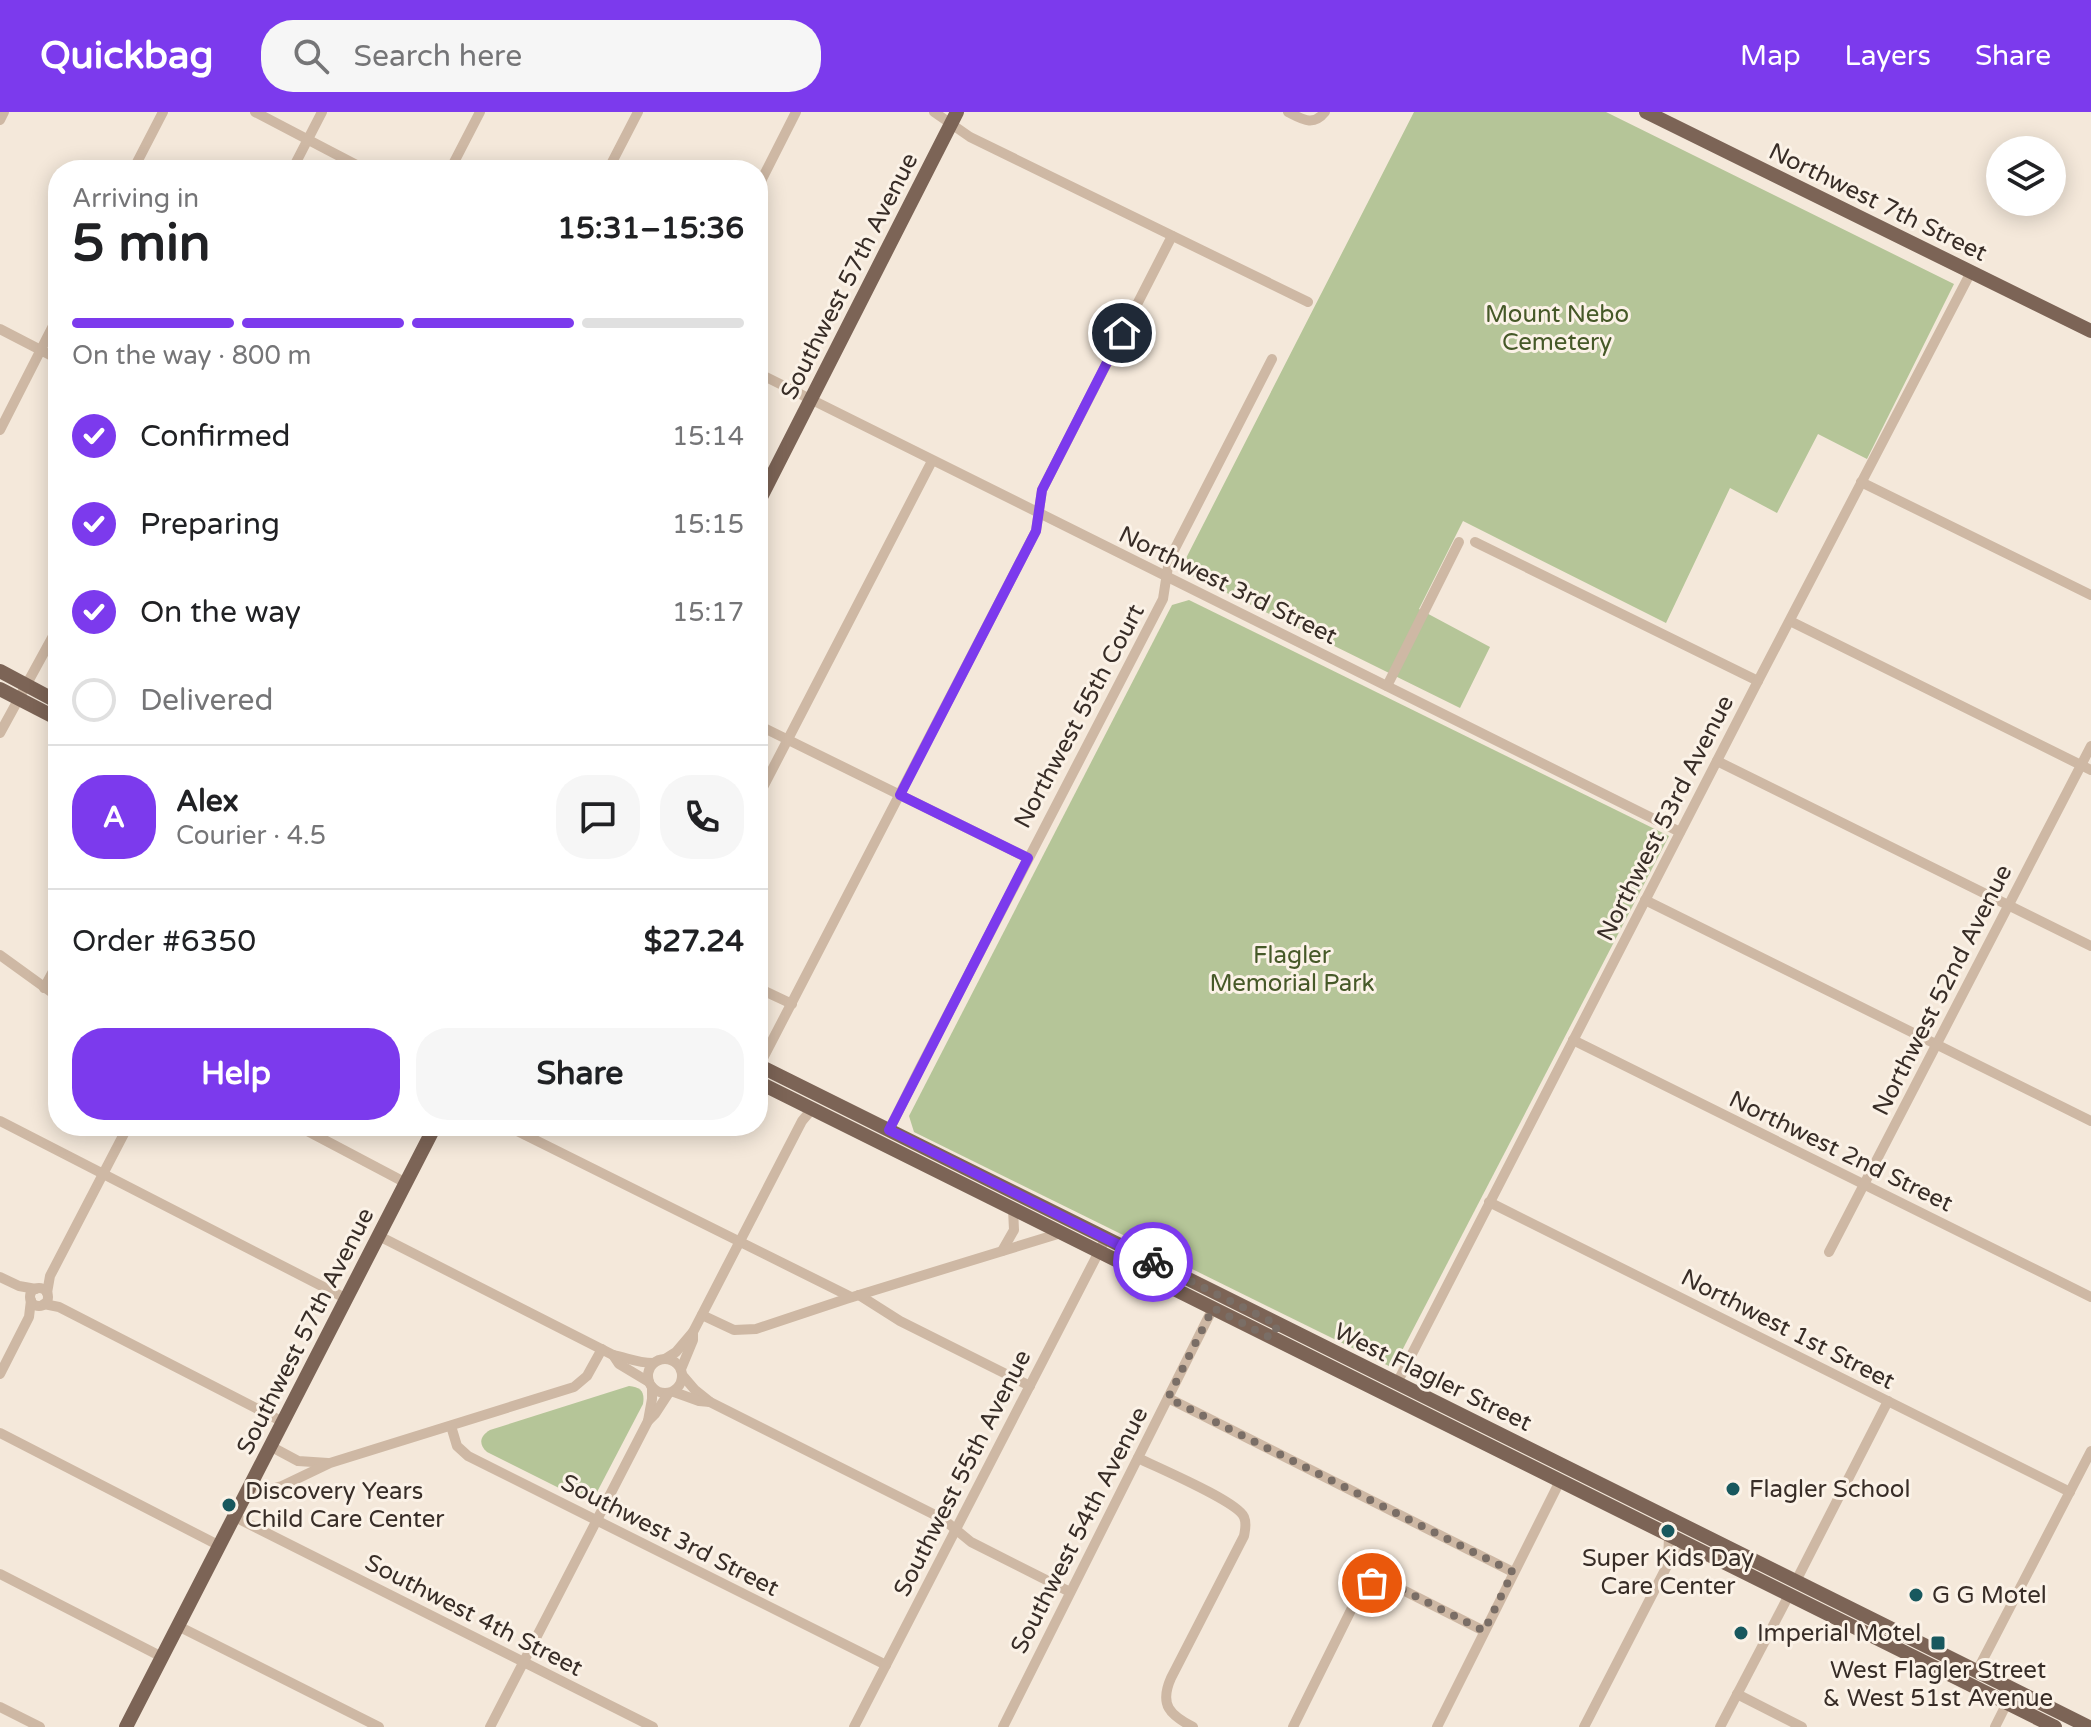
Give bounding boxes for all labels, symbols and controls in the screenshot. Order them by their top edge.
search box [261,20,821,92]
text: Quickbag [40,33,213,79]
icon: search [289,34,333,78]
text: Search here [353,38,522,75]
text: Map [1740,39,1801,73]
text: Layers [1845,39,1931,73]
text: Share [1975,39,2051,73]
map controls [1986,136,2066,216]
button: layers [1986,136,2066,216]
street label: Northwest 7th Street [1764,137,1992,268]
street label: Southwest 57th Avenue [775,148,924,404]
text: Arriving in [72,183,199,214]
text: 15:31–15:36 [557,210,744,247]
text: 5 min [72,212,211,275]
pin [1088,299,1156,367]
park label: Mount Nebo Cemetery [1485,300,1629,357]
icon: home [1100,311,1144,355]
text: On the way · 800 m [72,340,311,371]
icon: check [72,414,116,458]
text: Confirmed [140,418,291,455]
text: 15:14 [672,421,744,452]
icon: check [72,502,116,546]
text: Preparing [140,506,280,543]
text: 15:15 [672,509,744,540]
street label: Northwest 3rd Street [1114,520,1342,651]
icon: check [72,590,116,634]
text: On the way [140,594,301,631]
text: 15:17 [672,597,744,628]
street label: Northwest 55th Court [1008,599,1151,833]
text: Delivered [140,682,274,719]
street label: Northwest 53rd Avenue [1591,691,1740,946]
button: chat [556,775,640,859]
button: phone [660,775,744,859]
text: Alex [176,783,239,820]
text: A [103,799,125,836]
text: Courier · 4.5 [176,820,326,851]
street label: Northwest 52nd Avenue [1867,860,2018,1120]
text: Order #6350 [72,923,256,960]
text: $27.24 [644,923,744,960]
park label: Flagler Memorial Park [1209,941,1375,998]
button: Help [72,1028,400,1120]
button: Share [416,1028,744,1120]
street label: Northwest 2nd Street [1724,1085,1957,1218]
street label: Southwest 57th Avenue [231,1203,380,1459]
courier [1113,1222,1193,1302]
icon: bike [1131,1240,1175,1284]
street label: Northwest 1st Street [1676,1263,1900,1396]
street label: West Flagler Street [1329,1317,1536,1438]
street label: Southwest 55th Avenue [888,1345,1037,1601]
street label: Southwest 54th Avenue [1005,1402,1154,1658]
street label: Southwest 3rd Street [556,1468,784,1603]
place label: Flagler School [1749,1475,1910,1504]
place label: Discovery Years Child Care Center [245,1477,445,1534]
marker: Flagler School [1724,1480,1742,1498]
marker: Discovery Years Child Care Center [220,1496,238,1514]
marker: Super Kids Day Care Center [1659,1522,1677,1540]
place label: Super Kids Day Care Center [1582,1544,1754,1601]
street label: Southwest 4th Street [360,1548,588,1683]
pin [1338,1549,1406,1617]
icon: bag [1350,1561,1394,1605]
place label: G G Motel [1932,1581,2047,1610]
marker: G G Motel [1907,1586,1925,1604]
place label: Imperial Motel [1757,1619,1921,1648]
marker: Imperial Motel [1732,1624,1750,1642]
marker: West Flagler Street & West 51st Avenue [1929,1634,1947,1652]
place label: West Flagler Street & West 51st Avenue [1823,1656,2053,1713]

